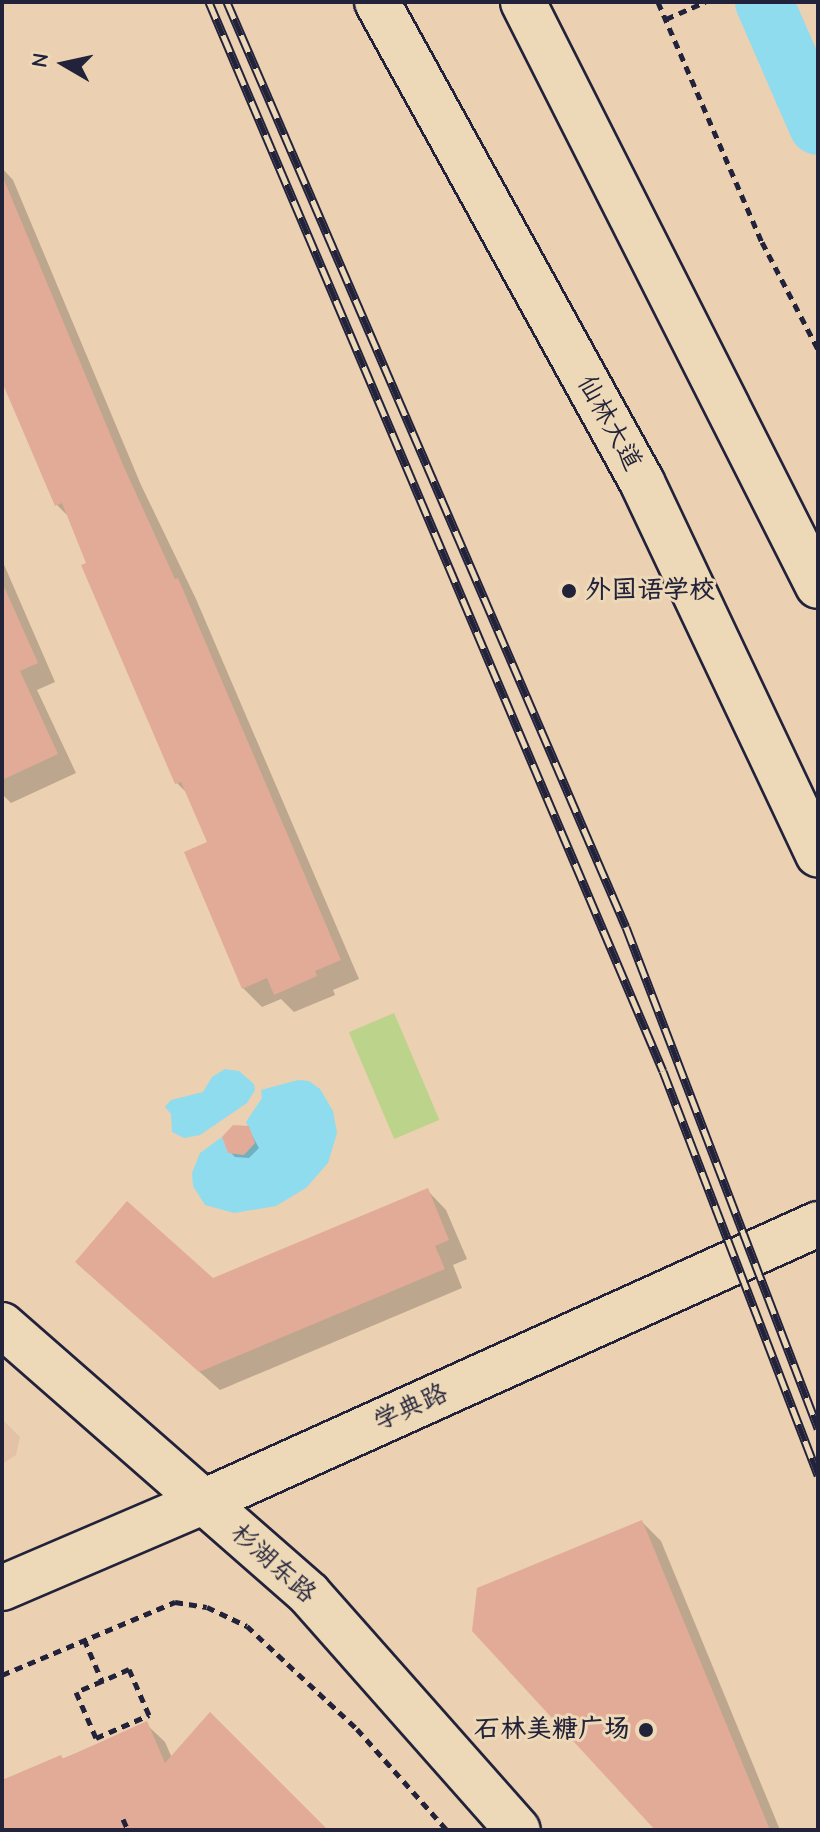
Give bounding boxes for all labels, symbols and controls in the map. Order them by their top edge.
north arrow [24,24,104,104]
text: N [26,51,54,69]
street label: 仙林大道 [570,370,648,476]
place label: 外国语学校 [585,575,715,607]
marker: 外国语学校 [560,582,578,600]
street label: 学典路 [369,1378,453,1438]
street label: 杉湖东路 [224,1518,322,1610]
place label: 石林美糖广场 [474,1714,630,1746]
marker: 石林美糖广场 [637,1721,655,1739]

